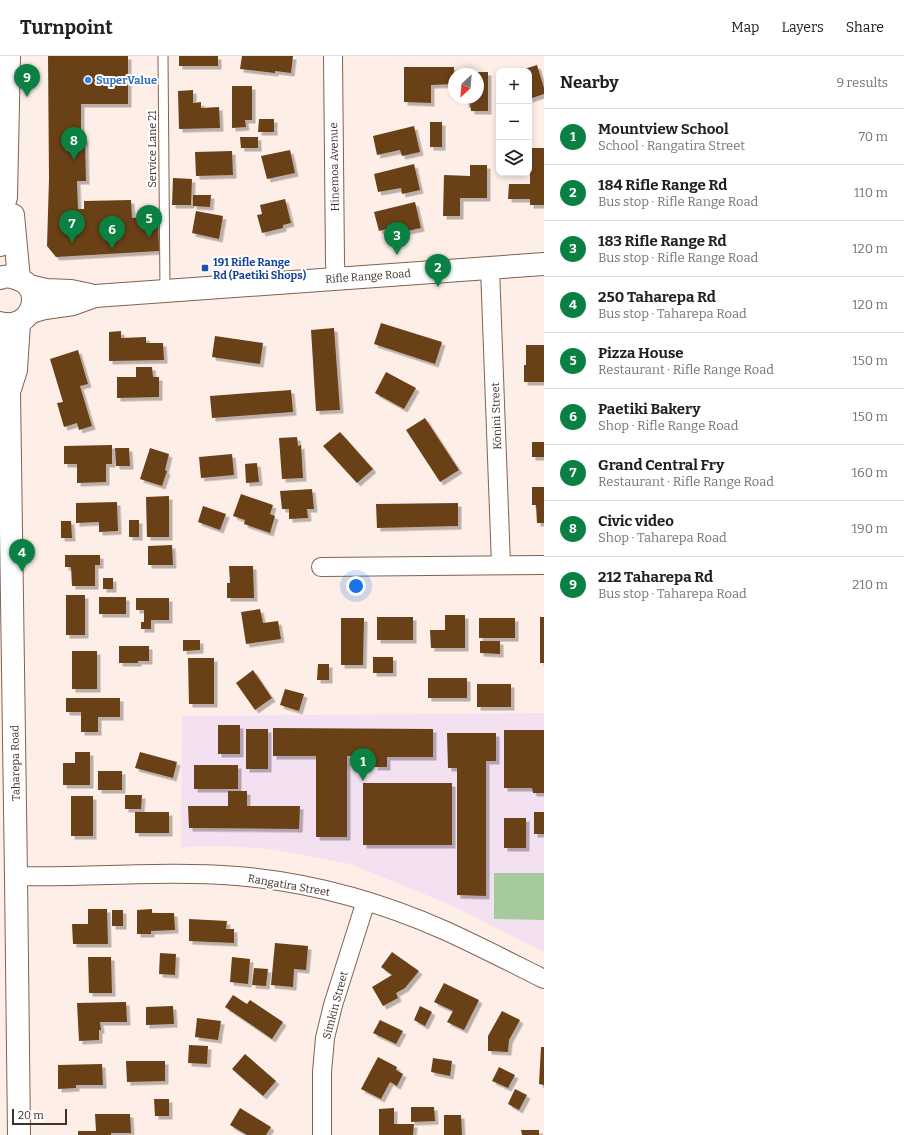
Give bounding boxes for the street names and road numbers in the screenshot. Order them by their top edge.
street label: Service Lane 21 [146,110,159,188]
street label: Hinemoa Avenue [327,123,342,211]
street label: Rifle Range Road [325,267,412,286]
street label: Kōnini Street [489,382,504,450]
street label: Taharepa Road [8,724,23,801]
street label: Rangatira Street [247,872,331,899]
street label: Simkin Street [320,970,351,1040]

